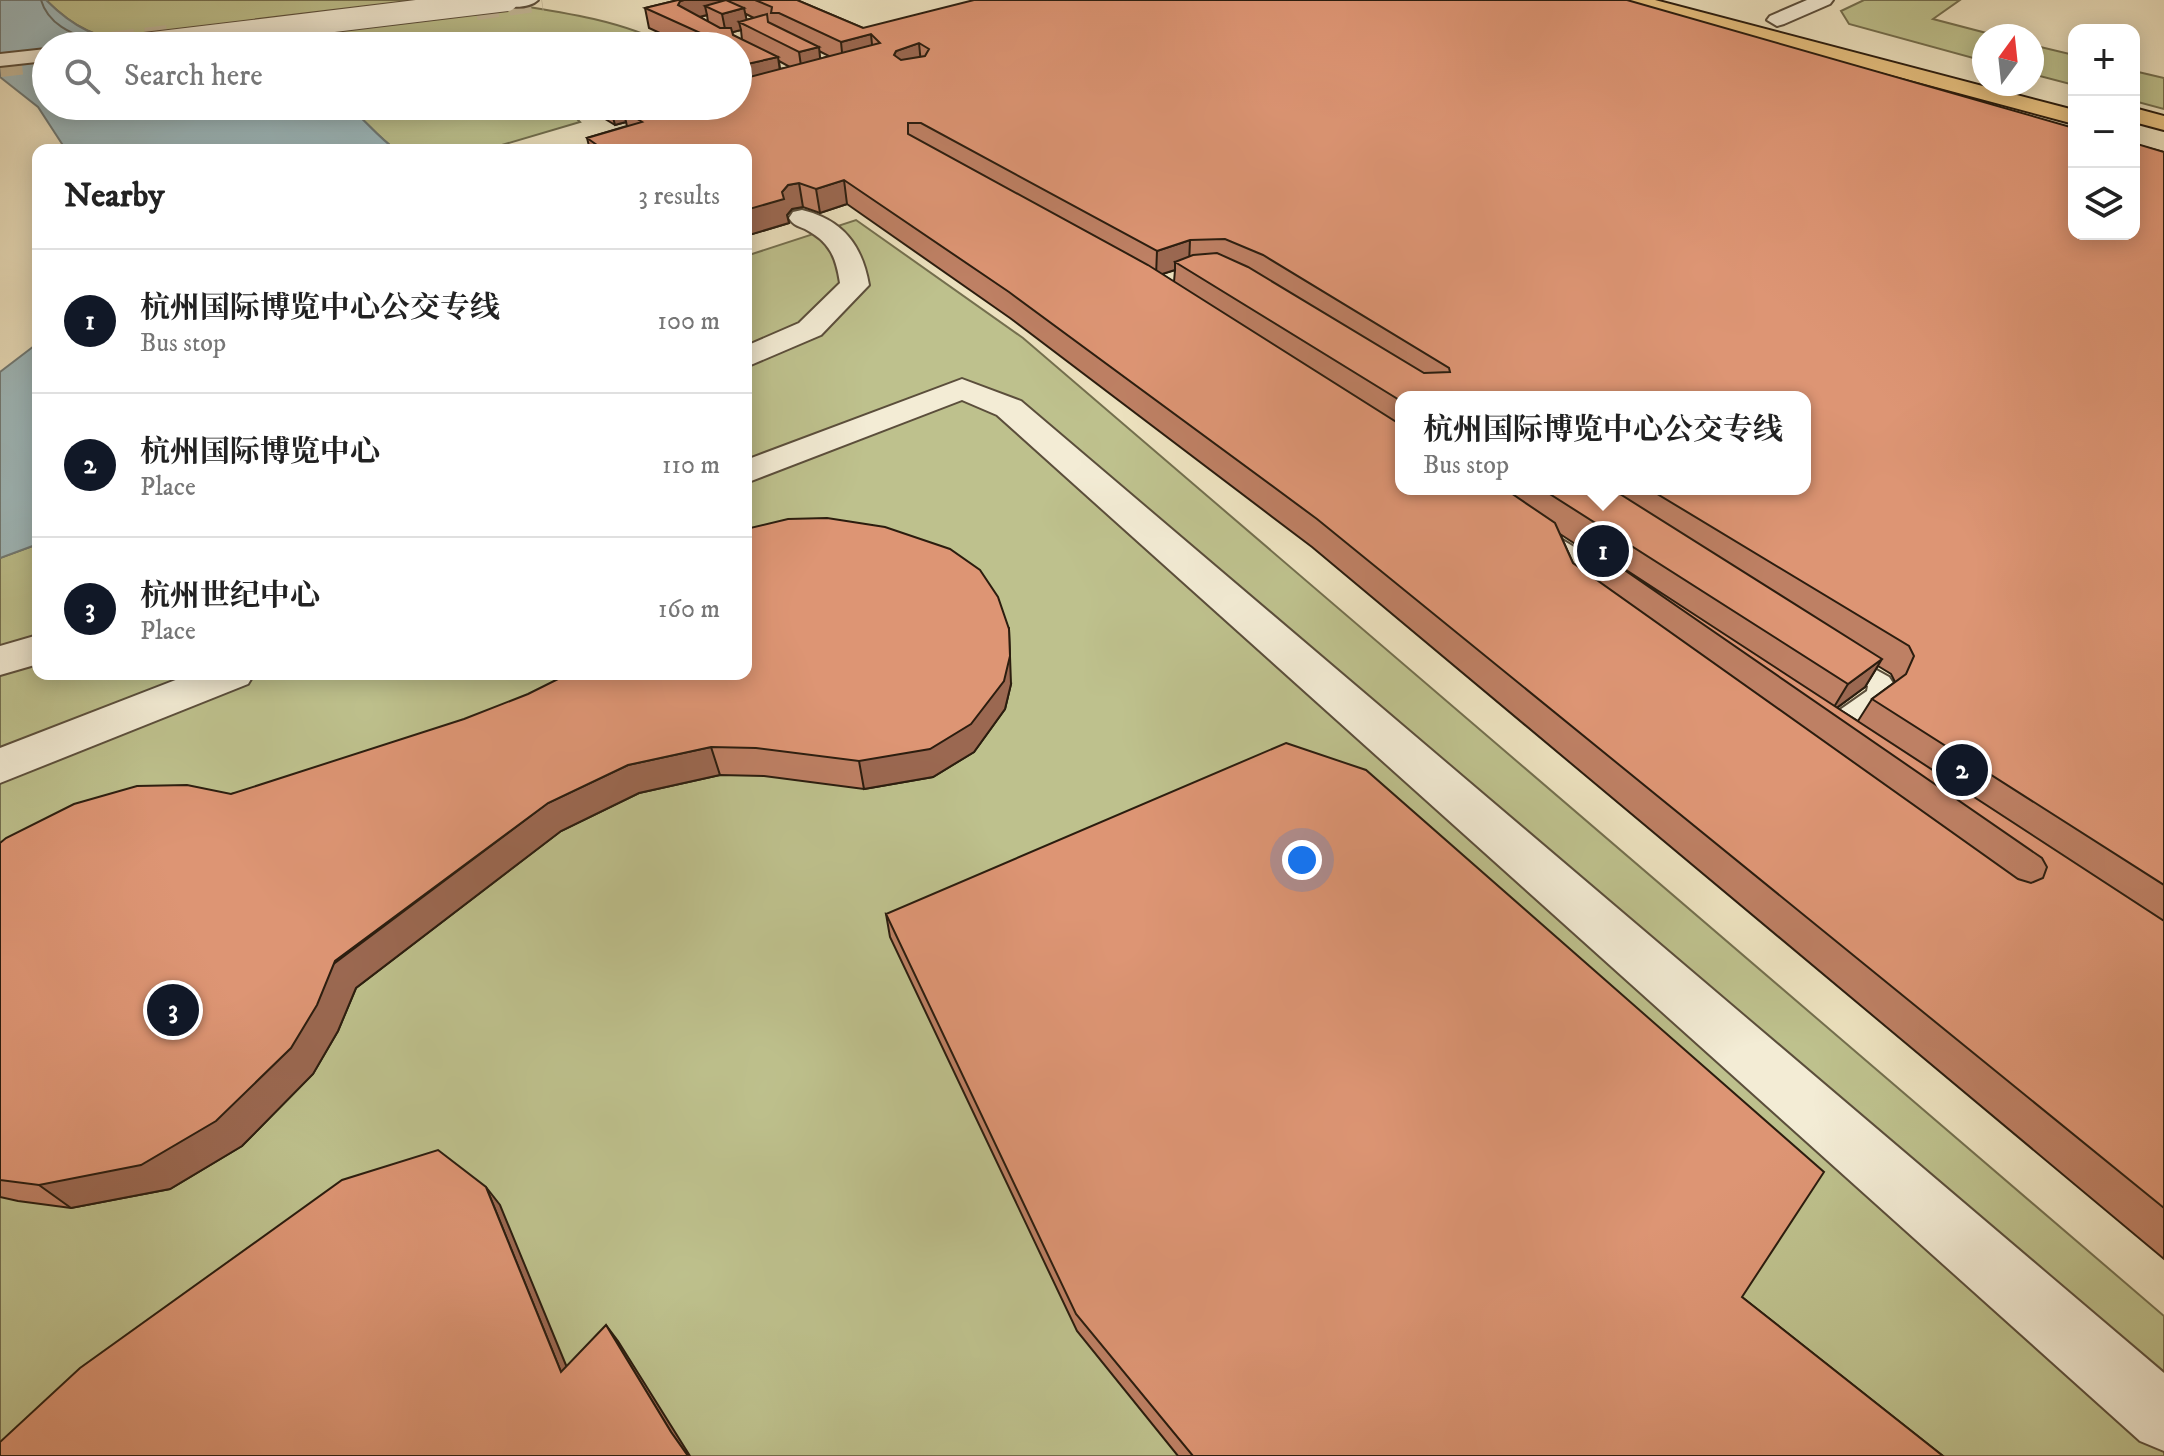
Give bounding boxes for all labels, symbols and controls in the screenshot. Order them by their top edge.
north arrow [1972,24,2044,96]
map controls [2068,24,2140,240]
button: + [2068,24,2140,96]
search box [32,32,752,120]
icon: search [60,54,104,98]
text: Search here [124,58,263,95]
button: − [2068,96,2140,168]
button: layers [2068,168,2140,240]
text: Nearby [64,175,165,217]
text: 3 results [638,180,720,213]
text: 杭州国际博览中心公交专线 [140,290,500,327]
text: 1 [85,305,95,338]
text: 100 m [657,305,720,338]
text: Bus stop [140,327,226,360]
popup [1395,391,1811,495]
text: 杭州国际博览中心公交专线 [1423,412,1783,449]
text: 杭州国际博览中心 [140,434,380,471]
text: 2 [84,449,96,482]
text: 110 m [662,449,720,482]
text: Bus stop [1423,449,1509,482]
text: Place [140,471,196,504]
pin: 1 [1577,521,1629,581]
text: 杭州世纪中心 [140,578,320,615]
text: 3 [85,593,95,626]
text: 160 m [658,593,720,626]
text: Place [140,615,196,648]
pin: 2 [1936,740,1988,800]
your location [1282,840,1322,880]
pin: 3 [147,980,199,1040]

